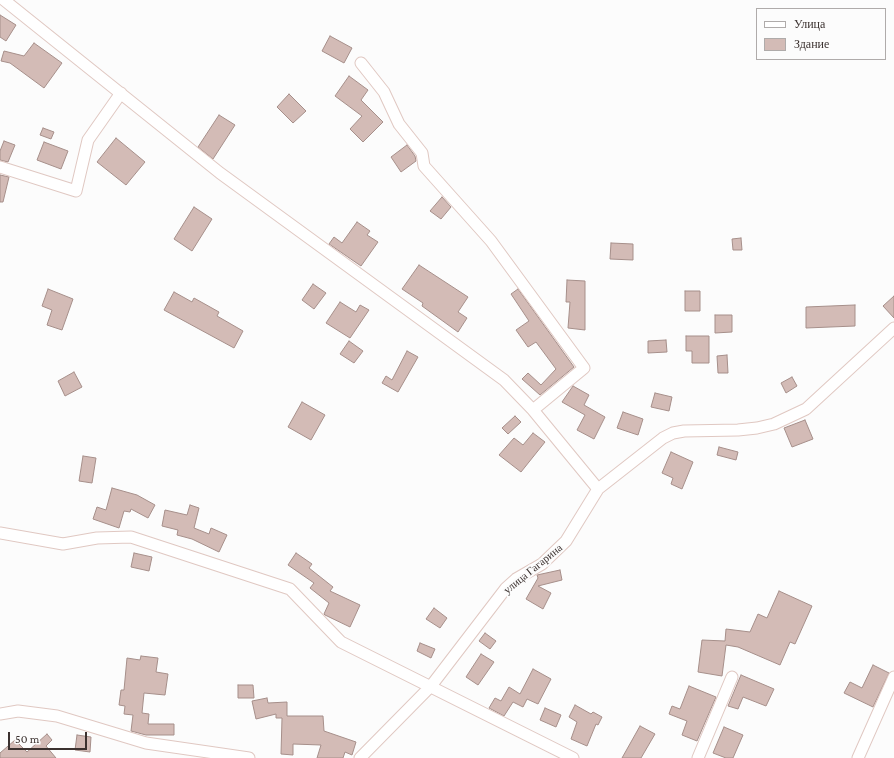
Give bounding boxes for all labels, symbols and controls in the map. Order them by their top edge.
legend [756,8,886,60]
text: Улица [794,17,825,31]
text: Здание [794,37,829,51]
street label: улица Гагарина [501,541,565,597]
scale bar [10,724,89,750]
text: 50 m [15,732,39,746]

